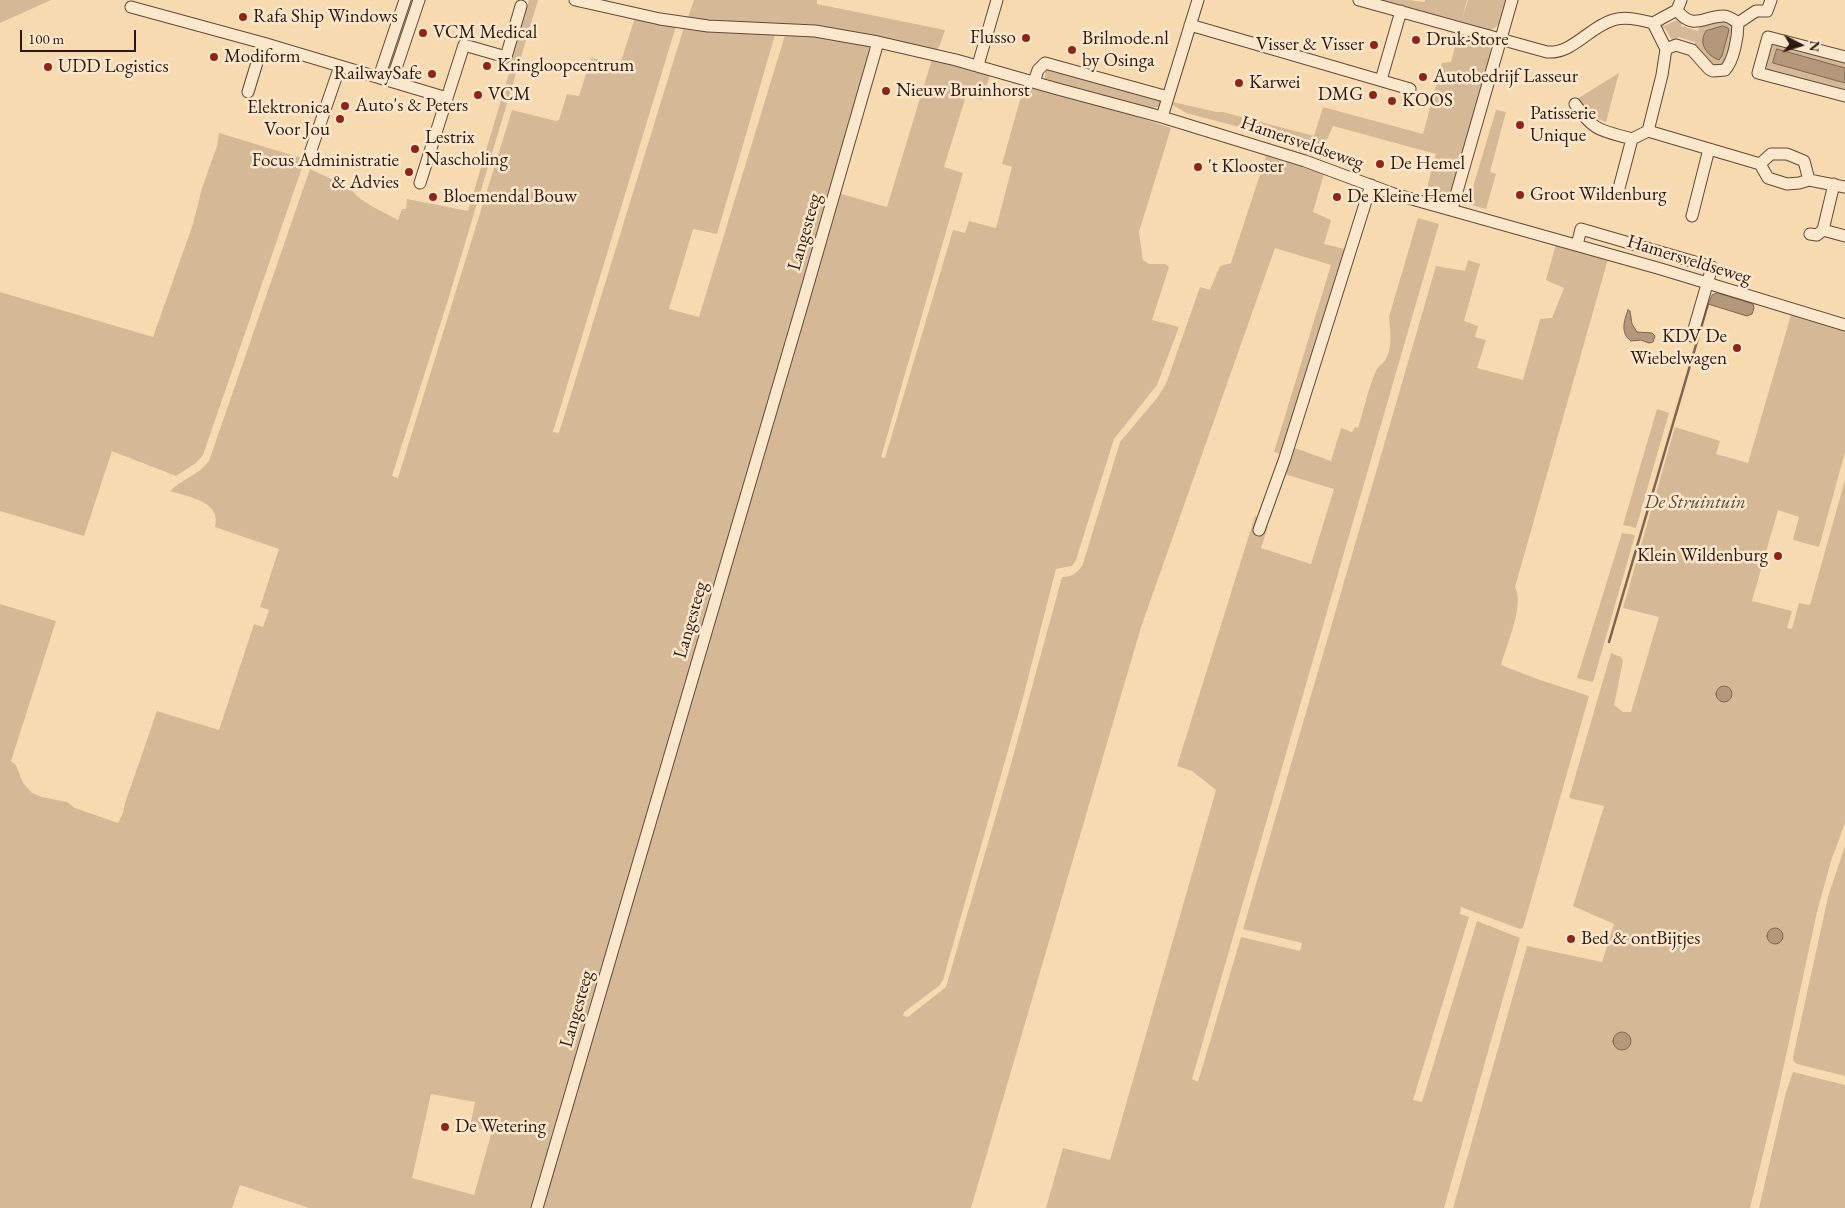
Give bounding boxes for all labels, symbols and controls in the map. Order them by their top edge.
place label: Rafa Ship Windows [253,6,398,28]
marker: Rafa Ship Windows [237,11,249,23]
scale bar [22,20,139,52]
north arrow [1775,20,1825,70]
place label: VCM Medical [433,22,537,44]
marker: VCM Medical [417,27,429,39]
place label: Flusso [970,27,1016,49]
place label: Brilmode.nl by Osinga [1082,28,1169,72]
text: 100 m [28,29,64,48]
place label: Druk-Store [1426,29,1509,51]
marker: Flusso [1020,32,1032,44]
place label: Visser & Visser [1256,34,1364,56]
marker: Druk-Store [1410,34,1422,46]
marker: Visser & Visser [1368,39,1380,51]
text: N [1805,40,1824,53]
marker: Brilmode.nl by Osinga [1066,44,1078,56]
place label: Modiform [224,46,301,68]
marker: Modiform [208,51,220,63]
place label: Kringloopcentrum [497,55,634,77]
place label: UDD Logistics [58,56,169,78]
marker: Kringloopcentrum [481,60,493,72]
marker: UDD Logistics [42,61,54,73]
place label: RailwaySafe [334,63,422,85]
place label: Autobedrijf Lasseur [1433,66,1578,88]
marker: RailwaySafe [426,68,438,80]
marker: Autobedrijf Lasseur [1417,71,1429,83]
place label: Karwei [1249,72,1300,94]
marker: Karwei [1233,77,1245,89]
place label: Nieuw Bruinhorst [896,80,1030,102]
place label: VCM [488,84,531,106]
place label: DMG [1318,84,1363,106]
marker: Nieuw Bruinhorst [880,85,892,97]
marker: VCM [472,89,484,101]
marker: DMG [1367,89,1379,101]
place label: KOOS [1402,90,1453,112]
place label: Auto's & Peters [355,95,468,117]
marker: KOOS [1386,95,1398,107]
place label: Elektronica Voor Jou [247,97,330,141]
marker: Auto's & Peters [339,100,351,112]
place label: Patisserie Unique [1530,103,1596,147]
street label: Hamersveldseweg [1237,111,1367,175]
marker: Elektronica Voor Jou [334,113,346,125]
marker: Patisserie Unique [1514,119,1526,131]
place label: Lestrix Nascholing [425,127,508,171]
marker: Lestrix Nascholing [409,143,421,155]
place label: Focus Administratie & Advies [252,150,399,194]
place label: De Hemel [1390,153,1465,175]
place label: 't Klooster [1208,156,1284,178]
marker: De Hemel [1374,158,1386,170]
marker: 't Klooster [1192,161,1204,173]
marker: Focus Administratie & Advies [403,166,415,178]
place label: Groot Wildenburg [1530,184,1666,206]
place label: Bloemendal Bouw [443,186,577,208]
place label: De Kleine Hemel [1347,186,1473,208]
marker: Groot Wildenburg [1514,189,1526,201]
marker: Bloemendal Bouw [427,191,439,203]
street label: Langesteeg [783,191,827,273]
marker: De Kleine Hemel [1331,191,1343,203]
street label: Hamersveldseweg [1624,230,1754,290]
place label: KDV De Wiebelwagen [1630,326,1727,370]
marker: KDV De Wiebelwagen [1731,342,1743,354]
park label: De Struintuin [1644,492,1746,514]
place label: Klein Wildenburg [1637,545,1768,567]
marker: Klein Wildenburg [1772,550,1784,562]
street label: Langesteeg [669,579,713,661]
place label: Bed & ontBijtjes [1581,928,1700,950]
marker: Bed & ontBijtjes [1565,933,1577,945]
street label: Langesteeg [555,968,599,1050]
place label: De Wetering [455,1116,546,1138]
marker: De Wetering [439,1121,451,1133]

